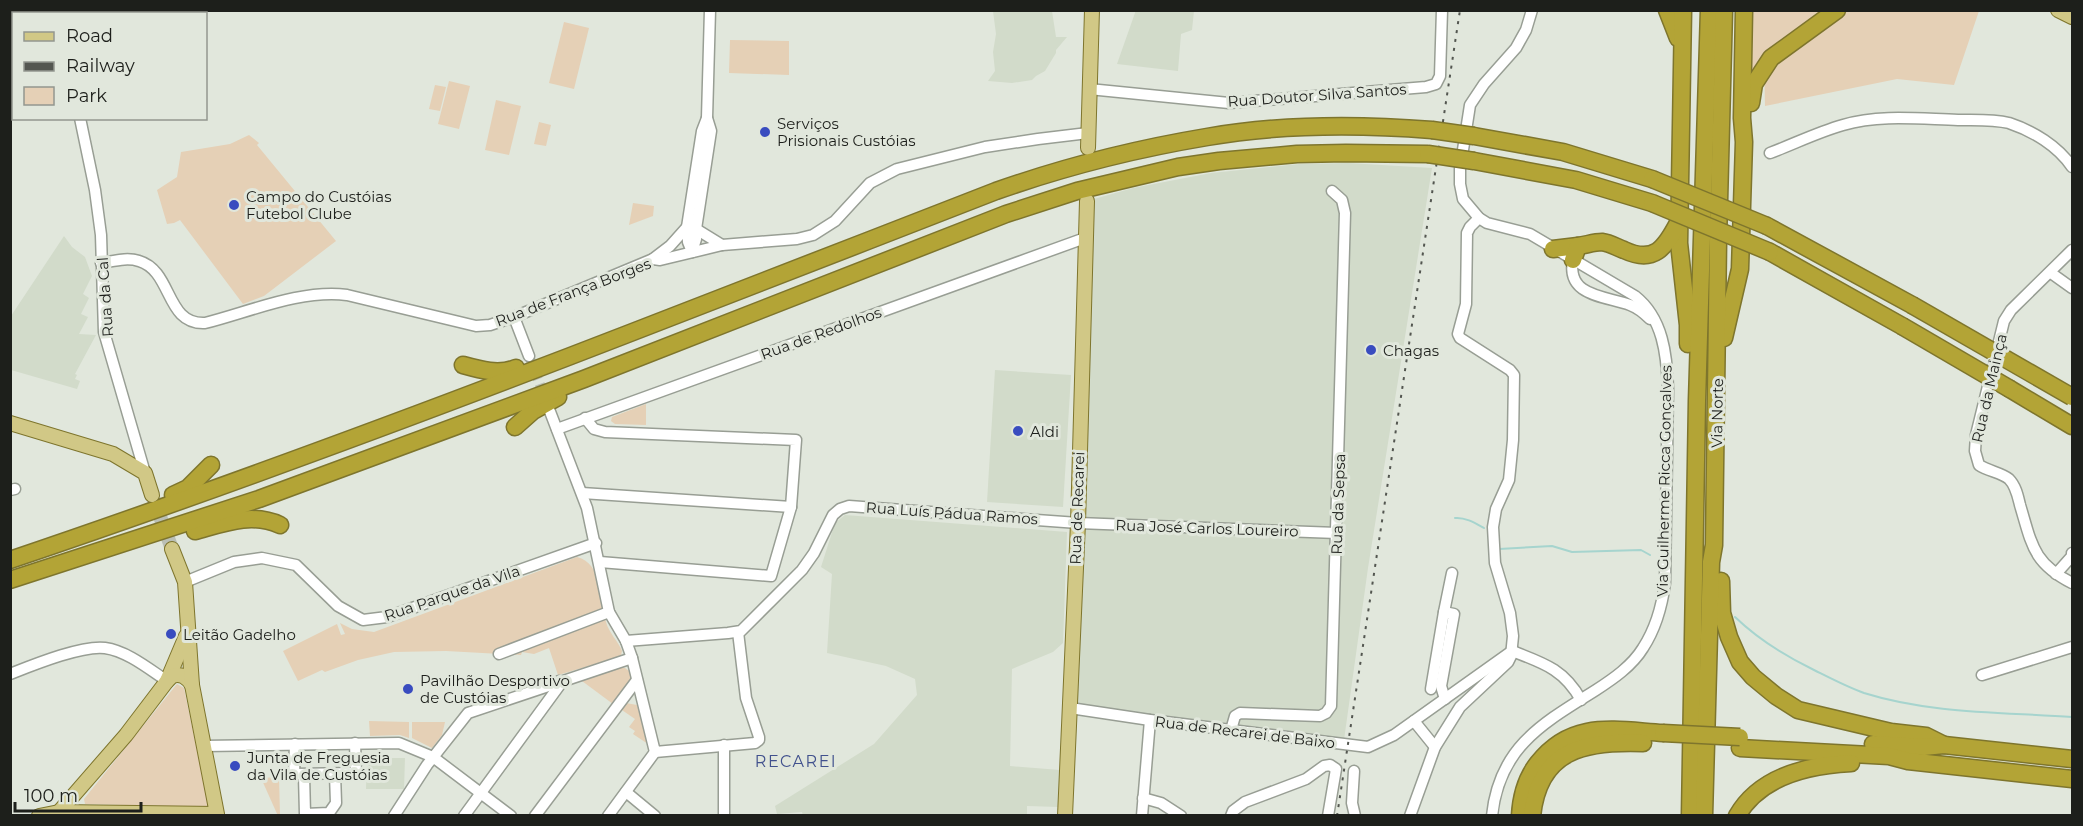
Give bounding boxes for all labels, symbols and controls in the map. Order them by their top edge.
legend [12,12,207,120]
text: Road [66,25,113,47]
text: Railway [66,55,135,77]
street label: Rua Doutor Silva Santos [1227,79,1407,111]
text: Park [66,85,107,107]
place label: Serviços Prisionais Custóias [777,114,916,150]
marker: Serviços Prisionais Custóias [758,125,772,139]
place label: Campo do Custóias Futebol Clube [246,187,391,223]
marker: Campo do Custóias Futebol Clube [227,198,241,212]
street label: Rua de França Borges [493,254,653,330]
street label: Rua da Cal [93,256,117,338]
street label: Rua de Redolhos [758,302,884,364]
street label: Rua da Mainça [1967,332,2011,444]
place label: Chagas [1383,341,1439,360]
marker: Chagas [1364,343,1378,357]
street label: Via Guilherme Ricca Gonçalves [1652,365,1676,597]
street label: Via Norte [1707,378,1727,448]
place label: Aldi [1030,422,1059,441]
marker: Aldi [1011,424,1025,438]
street label: Rua de Recarei [1066,451,1088,565]
street label: Rua da Sepsa [1327,453,1349,555]
street label: Rua Luís Pádua Ramos [865,498,1039,528]
street label: Rua José Carlos Loureiro [1115,515,1299,541]
street label: Rua Parque da Vila [382,561,522,625]
place label: Leitão Gadelho [183,625,296,644]
marker: Leitão Gadelho [164,627,178,641]
place label: Pavilhão Desportivo de Custóias [420,671,570,707]
marker: Pavilhão Desportivo de Custóias [401,682,415,696]
street label: Rua de Recarei de Baixo [1154,712,1336,752]
place label: Junta de Freguesia da Vila de Custóias [246,748,390,784]
district label: RECAREI [755,752,837,771]
marker: Junta de Freguesia da Vila de Custóias [228,759,242,773]
scale bar [15,775,141,813]
text: 100 m [24,785,78,807]

